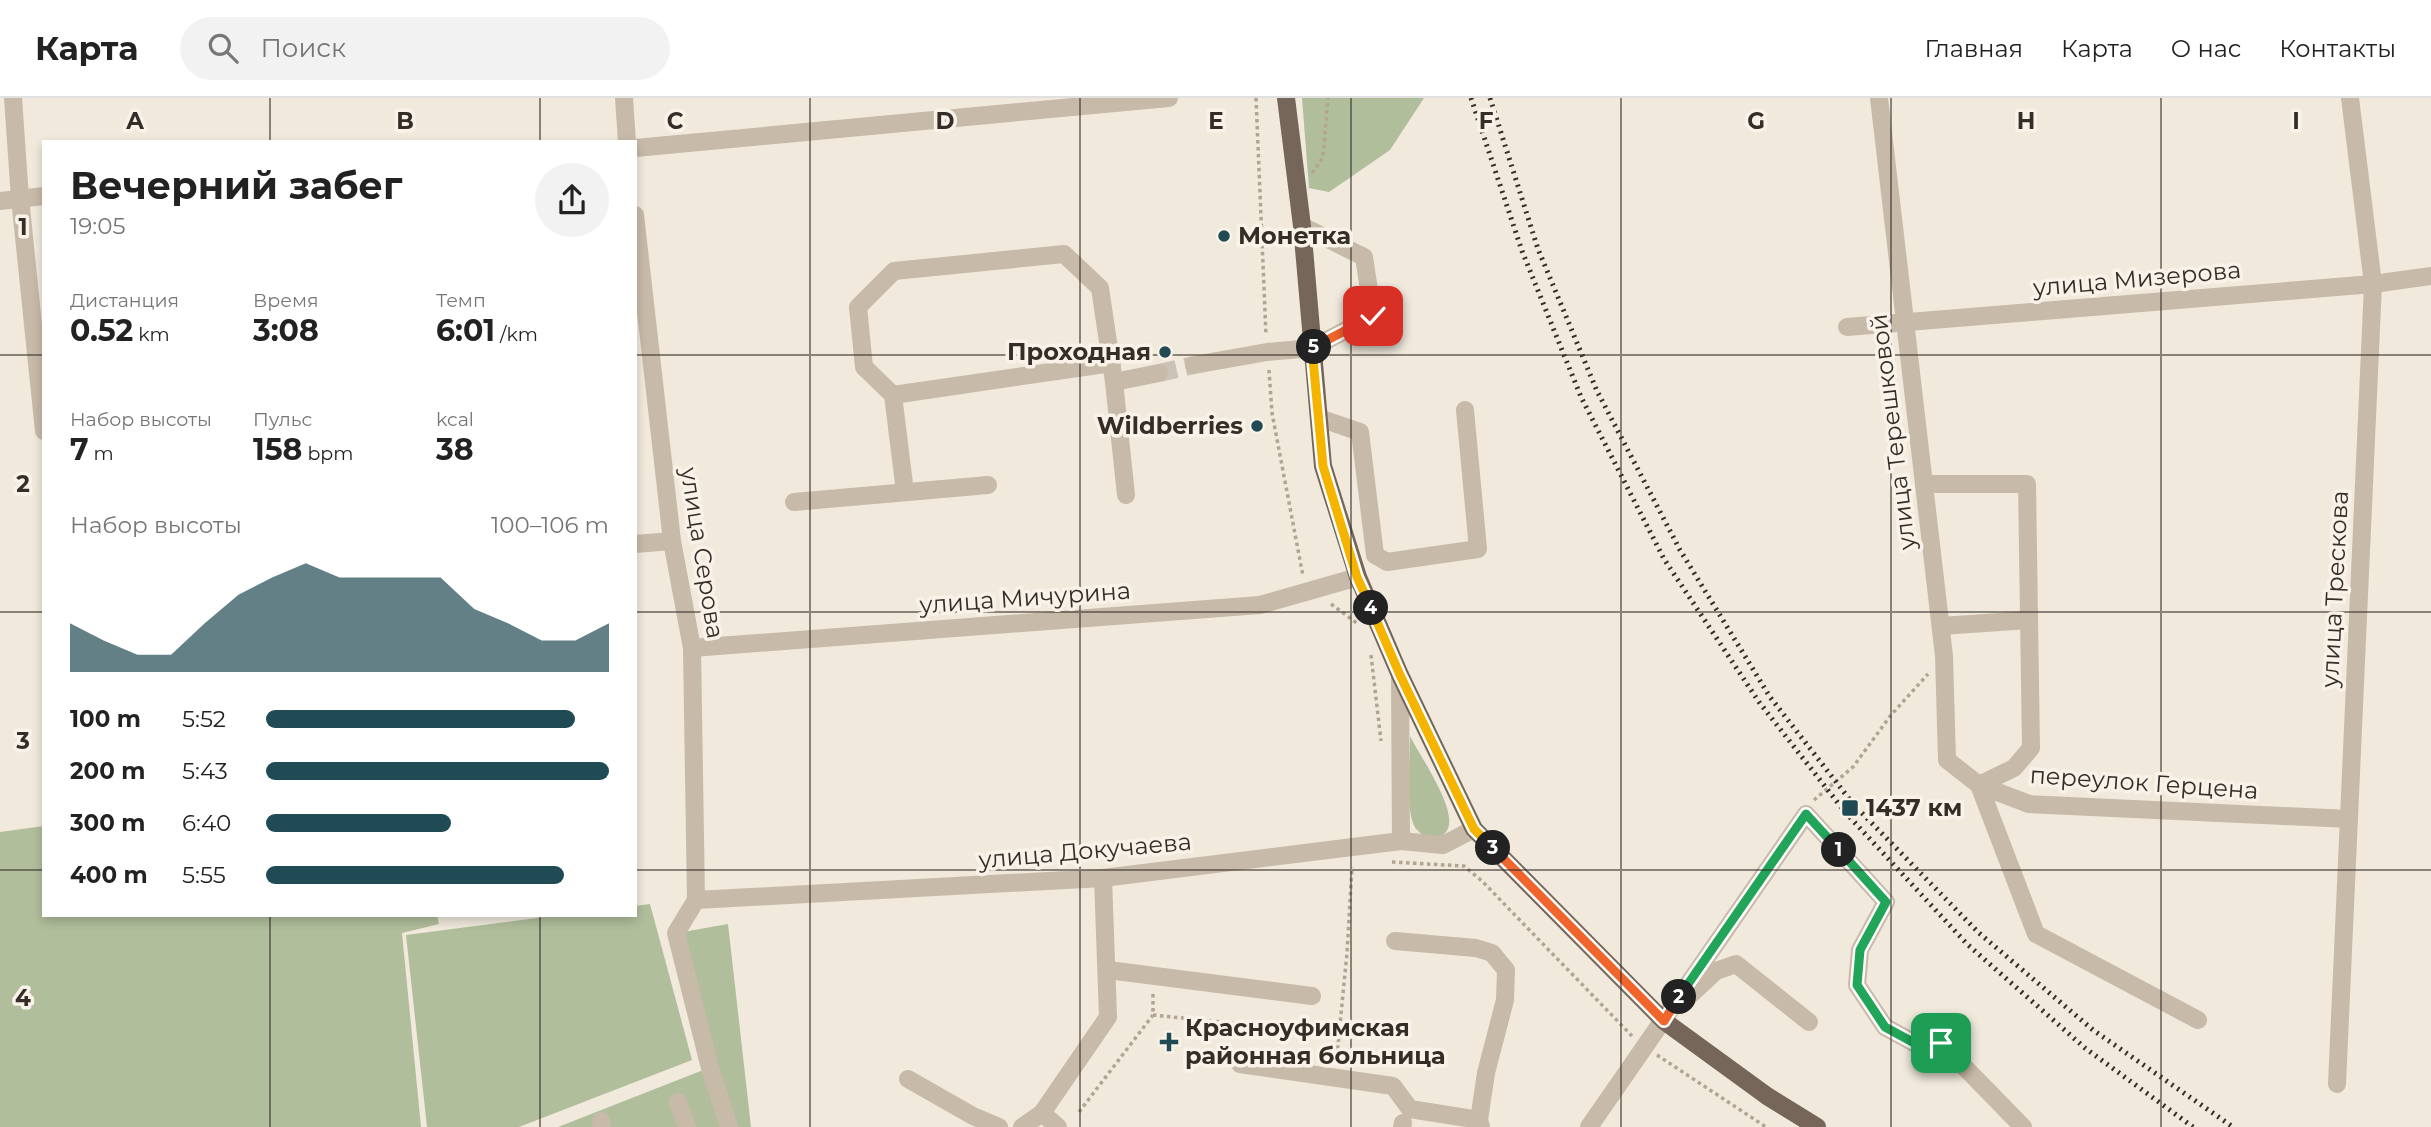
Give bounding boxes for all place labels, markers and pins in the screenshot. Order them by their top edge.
place label: Монетка [1238,221,1351,250]
marker: Монетка [1216,228,1232,244]
pin [1343,286,1403,346]
pin: 5 [1296,330,1332,364]
place label: Проходная [1007,337,1151,366]
marker: Проходная [1157,344,1173,360]
place label: Wildberries [1097,411,1243,440]
marker: Wildberries [1249,418,1265,434]
pin: 4 [1354,590,1388,626]
place label: 1437 км [1866,793,1962,822]
marker: 1437 км [1840,798,1860,818]
pin: 3 [1476,830,1510,866]
pin: 1 [1822,832,1856,868]
pin: 2 [1662,979,1696,1014]
place label: Красноуфимская районная больница [1185,1013,1446,1070]
pin [1911,1013,1971,1073]
marker: Красноуфимская районная больница [1159,1032,1179,1052]

